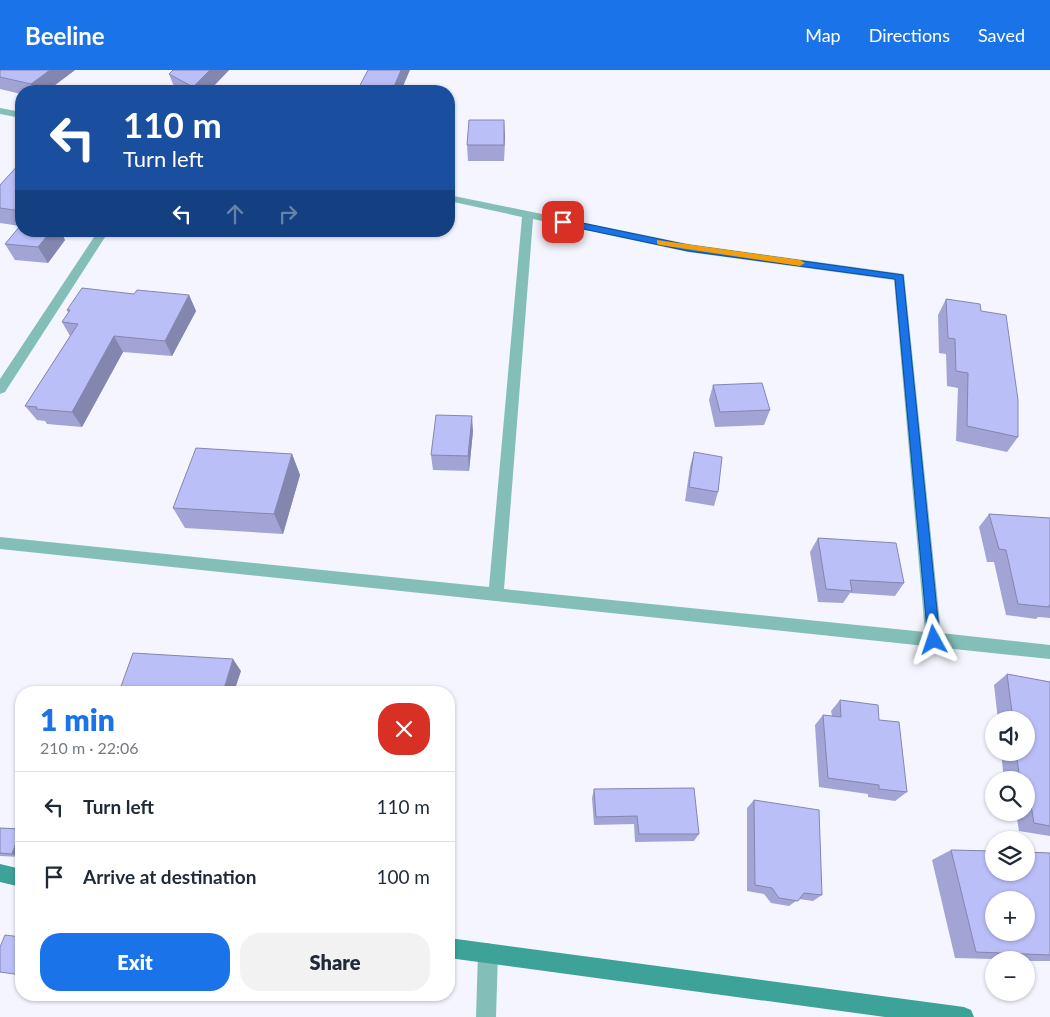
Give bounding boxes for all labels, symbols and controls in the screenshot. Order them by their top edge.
text: Beeline [25,21,105,50]
text: Map [805,24,841,46]
text: Directions [869,24,950,46]
text: Saved [978,24,1025,46]
text: 110 m [123,103,222,145]
icon: left [40,105,105,170]
text: Turn left [123,145,204,172]
icon: left [168,200,196,228]
icon: ahead [221,200,249,228]
icon: right [274,200,302,228]
pin [542,201,584,243]
icon: arrive [549,208,577,236]
position arrow [907,613,959,665]
text: 1 min [40,701,115,737]
button: close [378,703,430,755]
map controls [985,711,1035,1001]
button: sound [985,711,1035,761]
text: 210 m · 22:06 [40,738,139,757]
button: search [985,771,1035,821]
icon: left [40,793,68,821]
text: Turn left [83,795,154,818]
text: 110 m [376,795,430,818]
button: layers [985,831,1035,881]
icon: arrive [40,863,68,891]
text: Arrive at destination [83,865,256,888]
text: 100 m [376,865,430,888]
button: + [985,891,1035,941]
button: Exit [40,933,230,991]
button: Share [240,933,430,991]
button: − [985,951,1035,1001]

